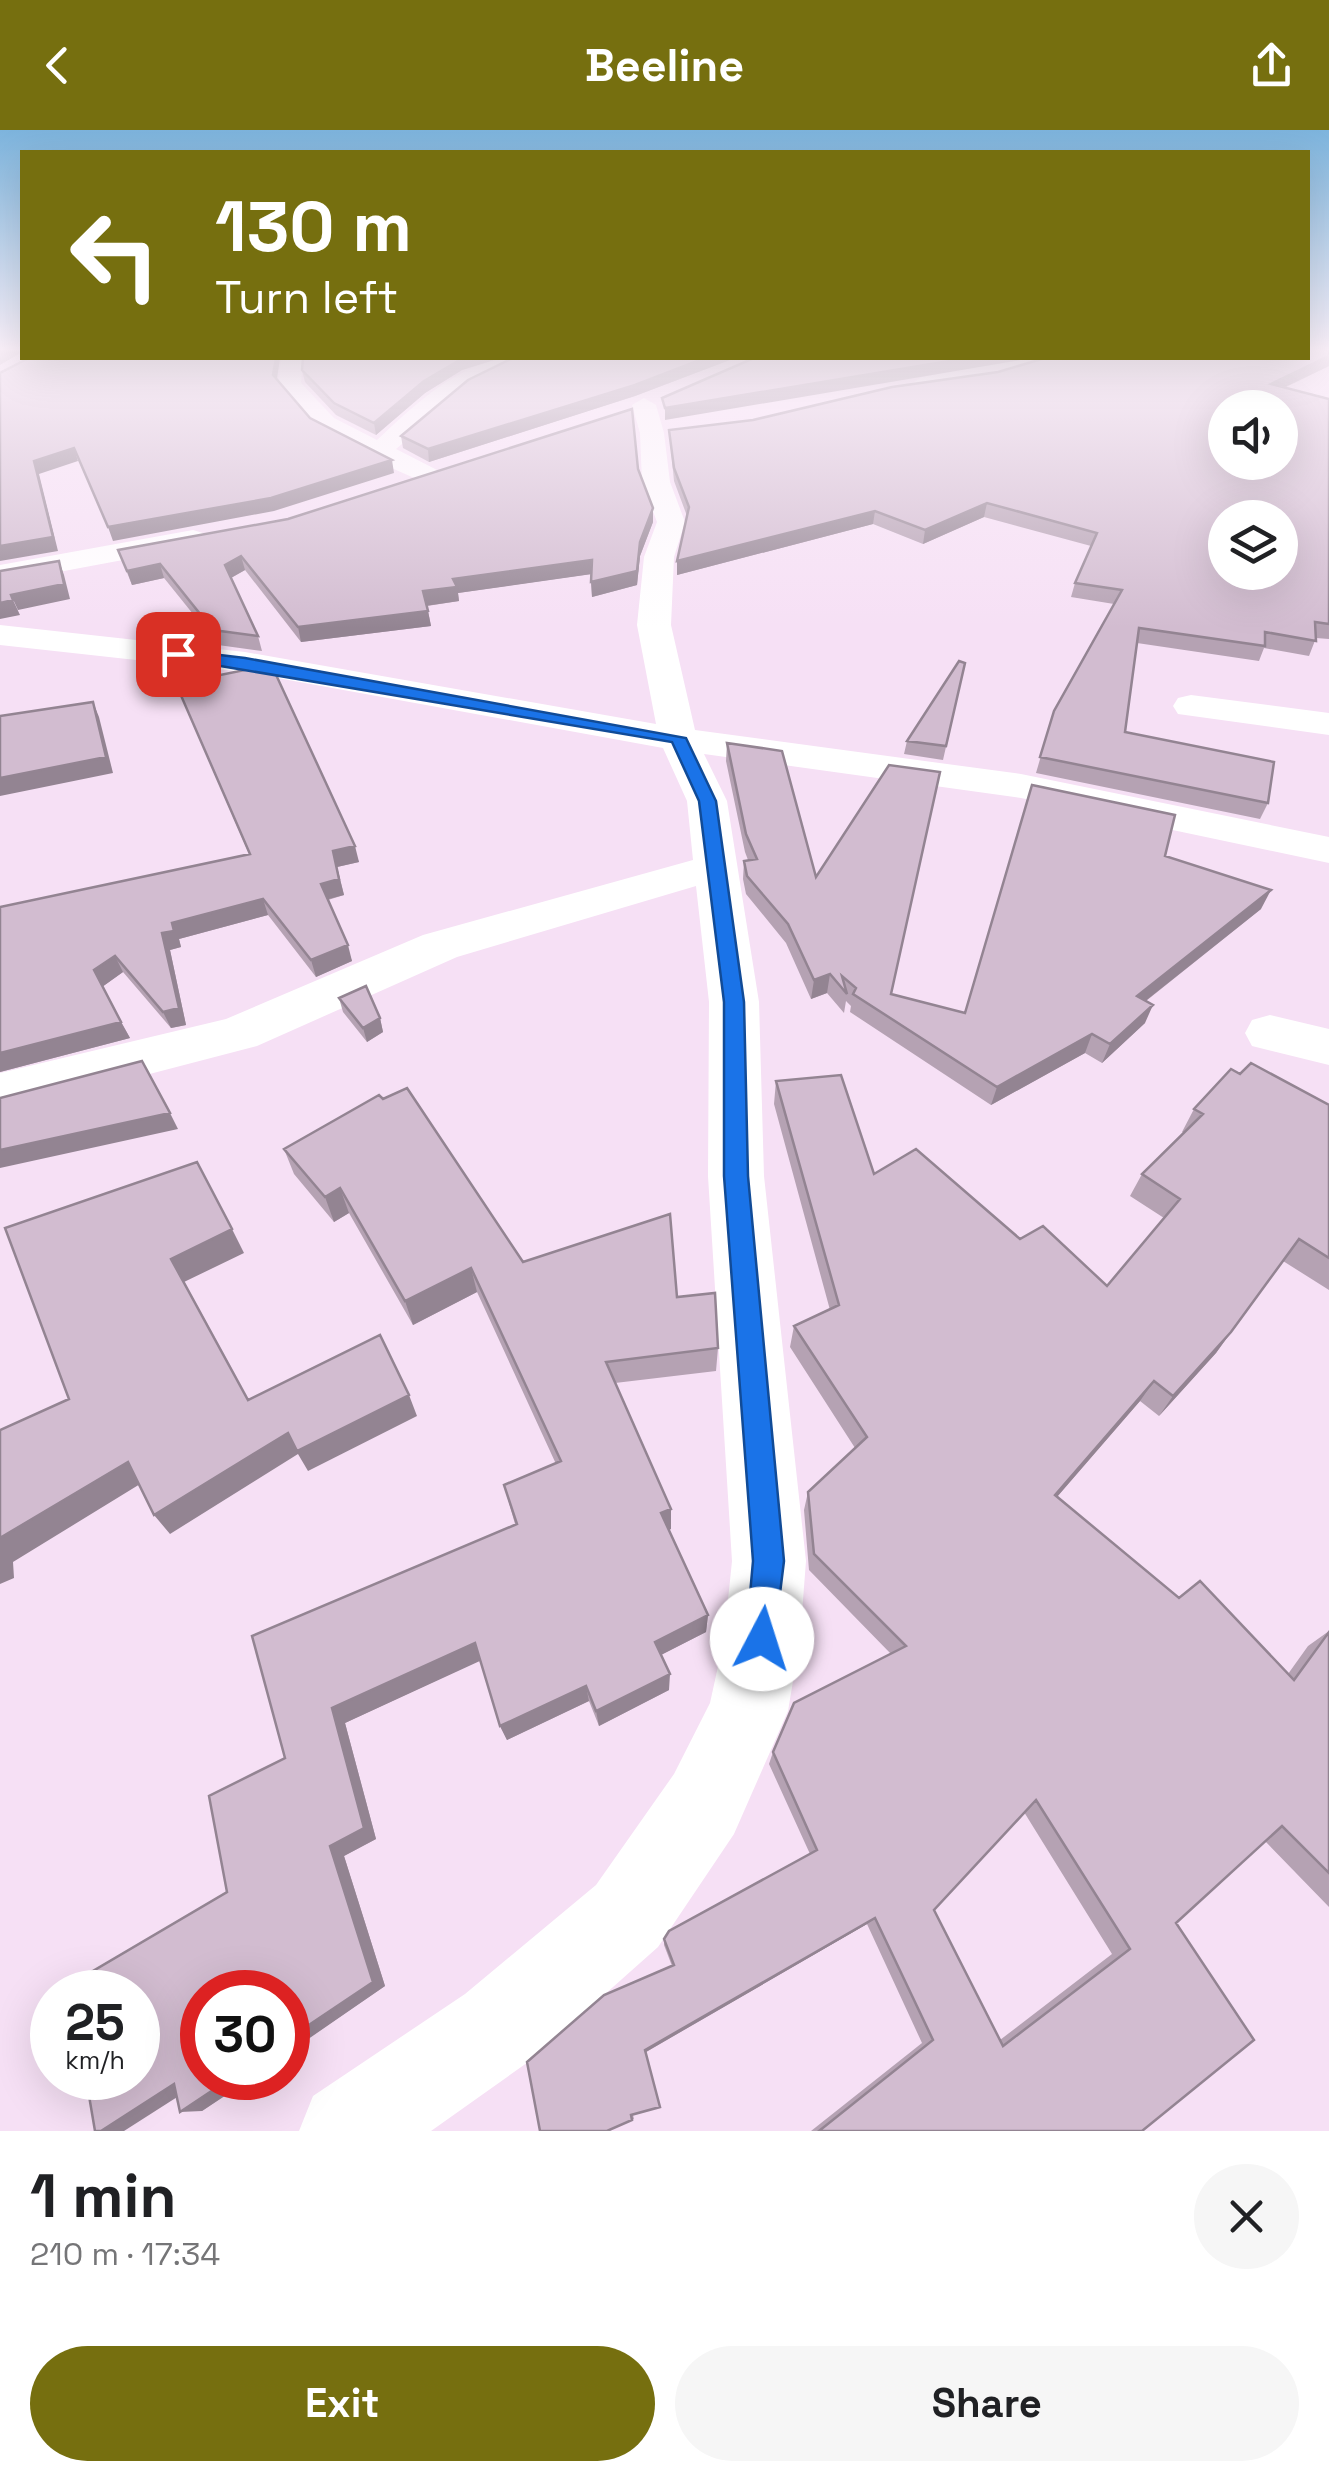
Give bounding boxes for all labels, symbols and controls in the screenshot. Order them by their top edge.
text: Beeline [585,37,744,94]
icon: back [30,38,85,93]
icon: share [1244,38,1299,93]
text: 130 m [215,182,412,271]
icon: left [50,190,180,320]
text: Turn left [215,269,398,326]
map controls [1208,390,1298,590]
button: sound [1208,390,1298,480]
button: layers [1208,500,1298,590]
pin [136,612,221,697]
icon: arrive [151,627,206,682]
position arrow [710,1587,814,1691]
speed limit sign: 30 [180,1970,310,2100]
text: 25 [65,1991,125,2055]
text: km/h [65,2044,125,2076]
text: 1 min [30,2158,177,2235]
button: close [1194,2164,1299,2269]
text: 210 m · 17:34 [30,2234,220,2274]
button: Exit [30,2346,655,2461]
button: Share [675,2346,1299,2461]

